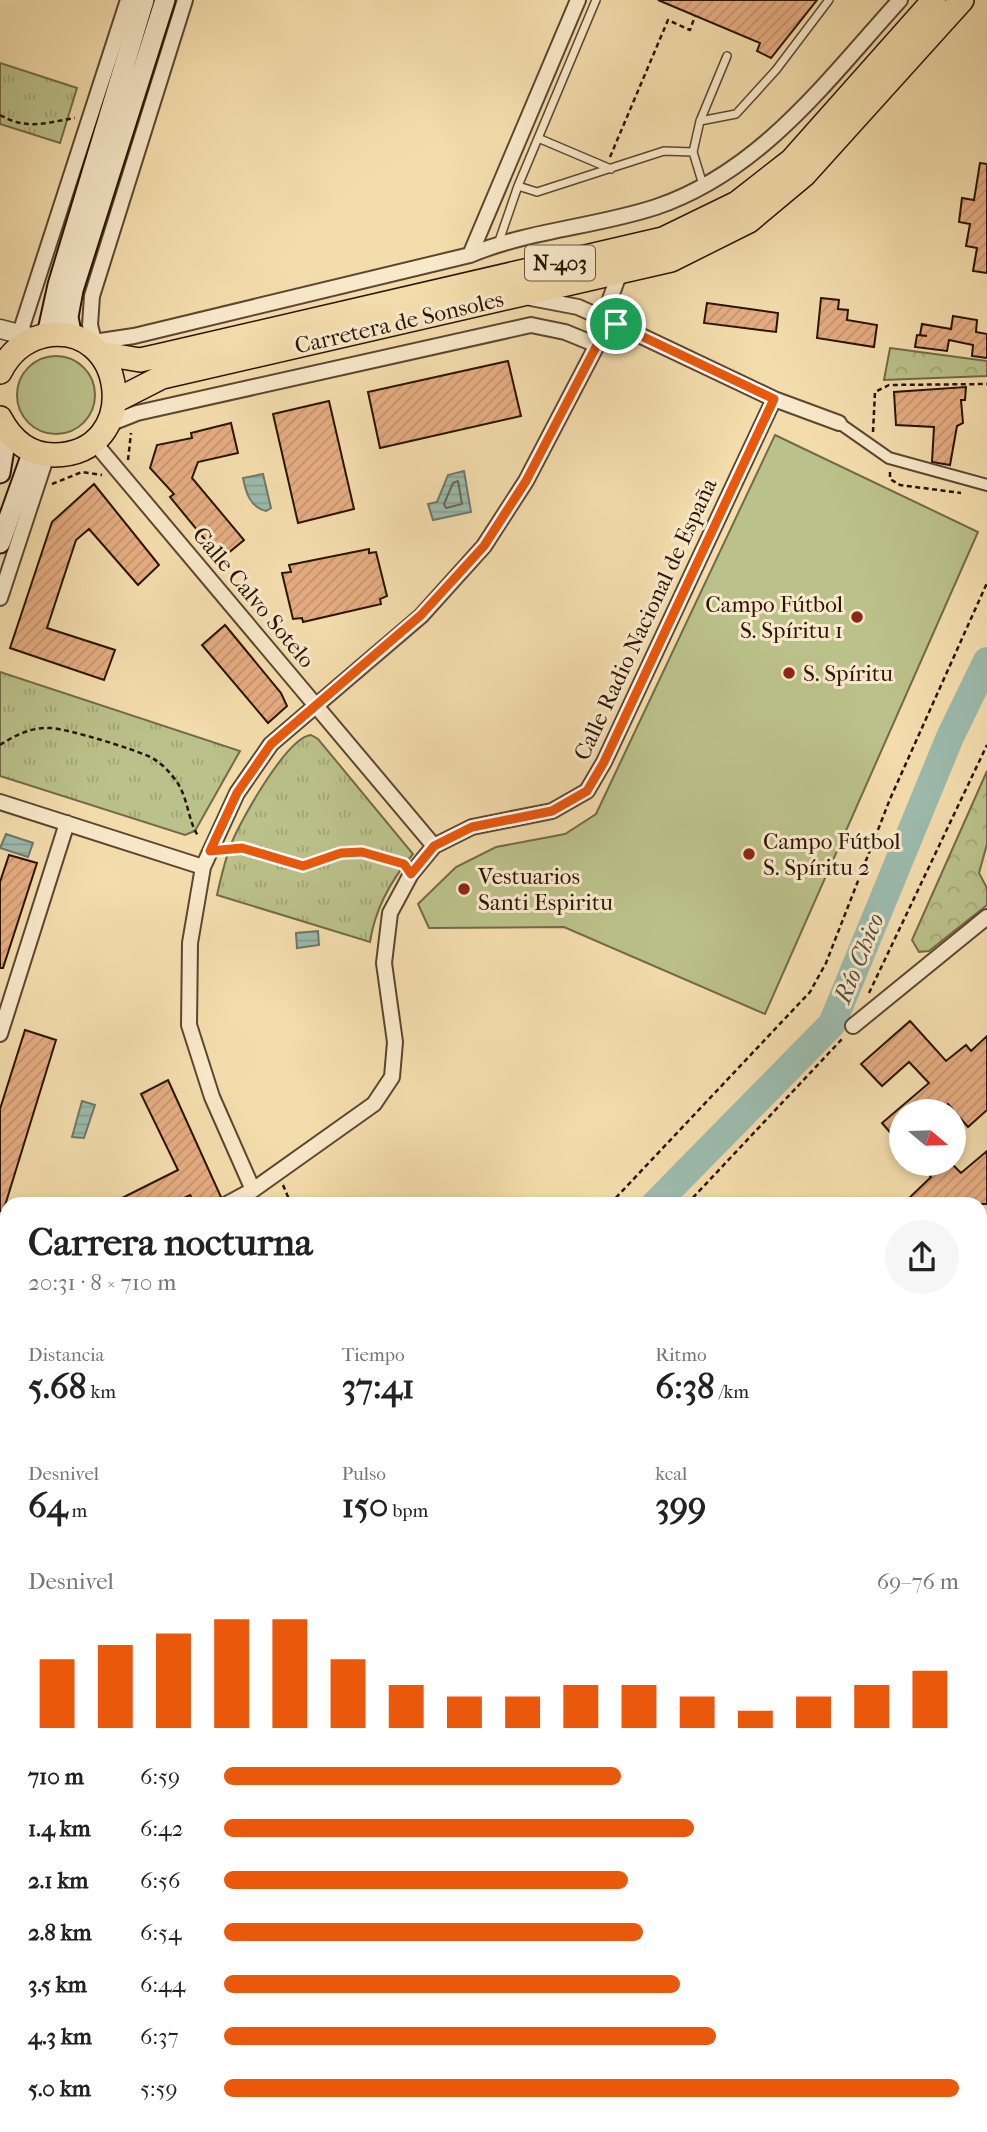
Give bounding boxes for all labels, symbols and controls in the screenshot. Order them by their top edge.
road number: N-403 [525,246,595,280]
street label: Carretera de Sonsoles [292,285,506,360]
pin [586,294,646,354]
icon: arrive [597,305,635,343]
street label: Calle Radio Nacional de España [568,474,723,764]
street label: Calle Calvo Sotelo [187,521,320,673]
place label: Campo Fútbol S. Spíritu 1 [705,591,844,644]
marker: Campo Fútbol S. Spíritu 1 [849,609,865,625]
place label: S. Spíritu [803,660,893,687]
marker: S. Spíritu [781,665,797,681]
place label: Campo Fútbol S. Spíritu 2 [763,828,901,881]
marker: Campo Fútbol S. Spíritu 2 [741,846,757,862]
place label: Vestuarios Santi Espiritu [477,863,613,916]
marker: Vestuarios Santi Espiritu [456,881,472,897]
water label: Río Chico [828,909,890,1009]
north arrow [889,1099,966,1176]
map controls [889,1099,966,1176]
text: Carrera nocturna [28,1220,313,1265]
button: share [885,1220,959,1294]
text: 20:31 · 8 × 710 m [28,1269,176,1296]
text: Distancia [28,1344,104,1366]
text: Tiempo [342,1344,405,1366]
text: Ritmo [655,1344,707,1366]
text: 5.68 [28,1366,86,1407]
text: 37:41 [342,1366,415,1407]
text: 6:38 [655,1366,715,1407]
text: km [86,1381,116,1403]
text: /km [715,1381,749,1403]
text: Desnivel [28,1463,99,1485]
text: Pulso [342,1463,386,1485]
text: kcal [655,1463,687,1485]
text: 64 [28,1485,68,1526]
text: 150 [342,1485,388,1526]
text: 399 [655,1485,706,1526]
text: m [68,1500,87,1522]
text: bpm [388,1500,428,1522]
text: Desnivel [28,1568,114,1595]
text: 69–76 m [877,1568,959,1595]
text: 710 m [28,1763,84,1790]
text: 6:59 [140,1763,180,1790]
text: 1.4 km [28,1815,91,1842]
text: 6:42 [140,1815,183,1842]
text: 2.1 km [28,1867,88,1894]
text: 6:56 [140,1867,180,1894]
text: 2.8 km [28,1919,92,1946]
text: 6:54 [140,1919,182,1946]
text: 3.5 km [28,1971,87,1998]
text: 6:44 [140,1971,185,1998]
text: 4.3 km [28,2023,92,2050]
text: 6:37 [140,2023,179,2050]
text: 5.0 km [28,2075,91,2102]
text: 5:59 [140,2075,178,2102]

